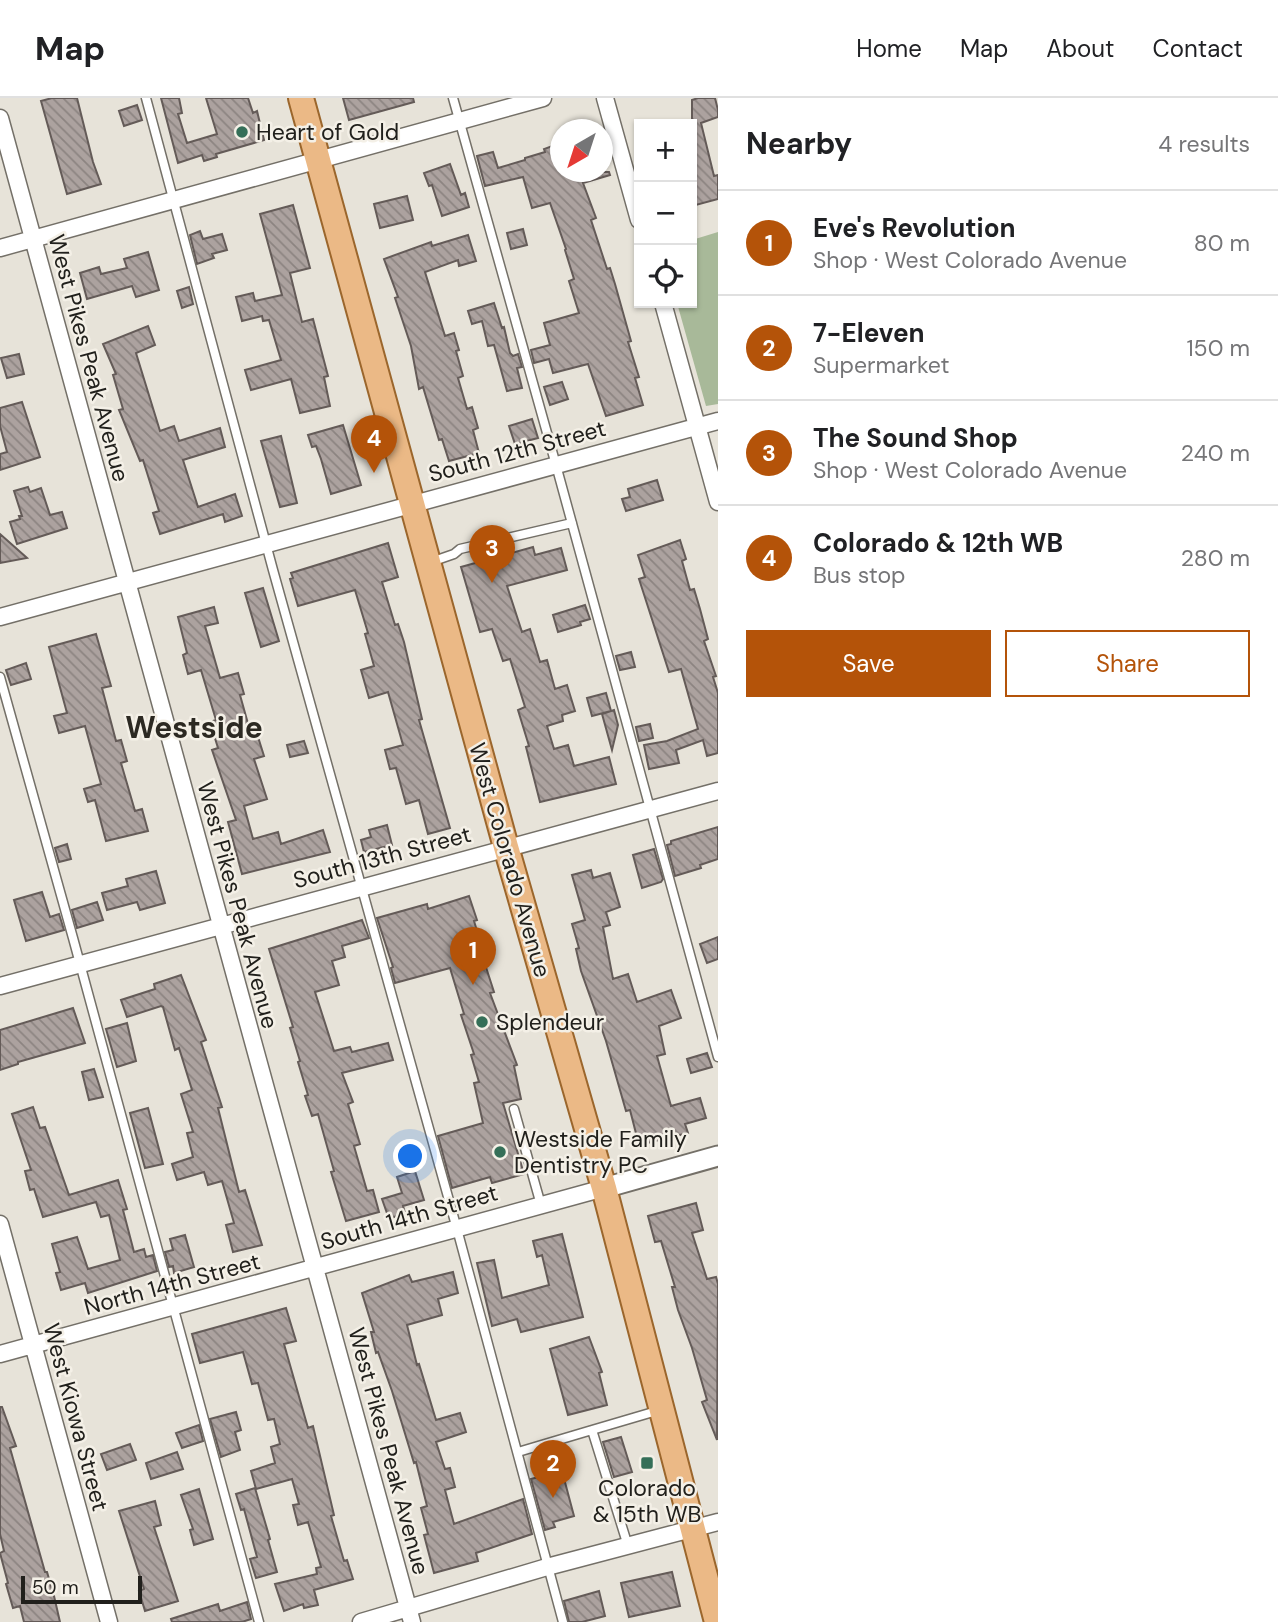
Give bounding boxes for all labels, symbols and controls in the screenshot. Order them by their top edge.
text: Map [35,27,105,70]
text: Home [856,33,922,64]
text: Map [960,33,1008,64]
text: About [1046,33,1115,64]
text: Contact [1153,33,1243,64]
place label: Heart of Gold [256,117,399,147]
north arrow [550,119,613,182]
map controls [634,119,697,308]
button: + [634,119,697,182]
marker: Heart of Gold [234,124,250,140]
text: Nearby [746,124,852,163]
text: 4 results [1158,129,1250,159]
button: − [634,182,697,245]
text: Eve's Revolution [813,211,1016,245]
text: 1 [765,228,773,258]
text: 80 m [1194,228,1250,258]
street label: West Pikes Peak Avenue [42,231,136,485]
button: locate [634,245,697,308]
text: Shop · West Colorado Avenue [813,245,1127,275]
text: 7-Eleven [813,316,925,350]
text: 2 [762,333,776,363]
text: 150 m [1186,333,1250,363]
text: Supermarket [813,350,949,380]
street label: South 12th Street [425,413,609,489]
pin: 4 [351,415,397,473]
text: The Sound Shop [813,421,1018,455]
text: 3 [762,438,776,468]
text: 240 m [1181,438,1250,468]
text: Shop · West Colorado Avenue [813,455,1127,485]
pin: 3 [469,525,515,583]
text: Colorado & 12th WB [813,526,1063,560]
text: 4 [762,543,776,573]
text: 280 m [1181,543,1250,573]
text: Bus stop [813,560,905,590]
button: Save [746,630,991,697]
button: Share [1005,630,1250,697]
district label: Westside [125,708,263,747]
street label: West Colorado Avenue [462,739,558,981]
street label: West Pikes Peak Avenue [191,778,285,1032]
street label: South 13th Street [290,819,474,895]
pin: 1 [450,927,496,985]
place label: Splendeur [496,1007,604,1037]
marker: Splendeur [474,1014,490,1030]
place label: Westside Family Dentistry PC [514,1124,687,1180]
your location [393,1139,427,1173]
marker: Westside Family Dentistry PC [492,1144,508,1160]
street label: South 14th Street [317,1177,501,1257]
street label: North 14th Street [81,1246,263,1322]
street label: West Kiowa Street [36,1320,116,1514]
street label: West Pikes Peak Avenue [342,1324,436,1578]
pin: 2 [530,1440,576,1498]
marker: Colorado & 15th WB [639,1455,655,1471]
place label: Colorado & 15th WB [593,1473,701,1529]
scale bar [21,1573,142,1605]
text: 50 m [32,1575,79,1600]

